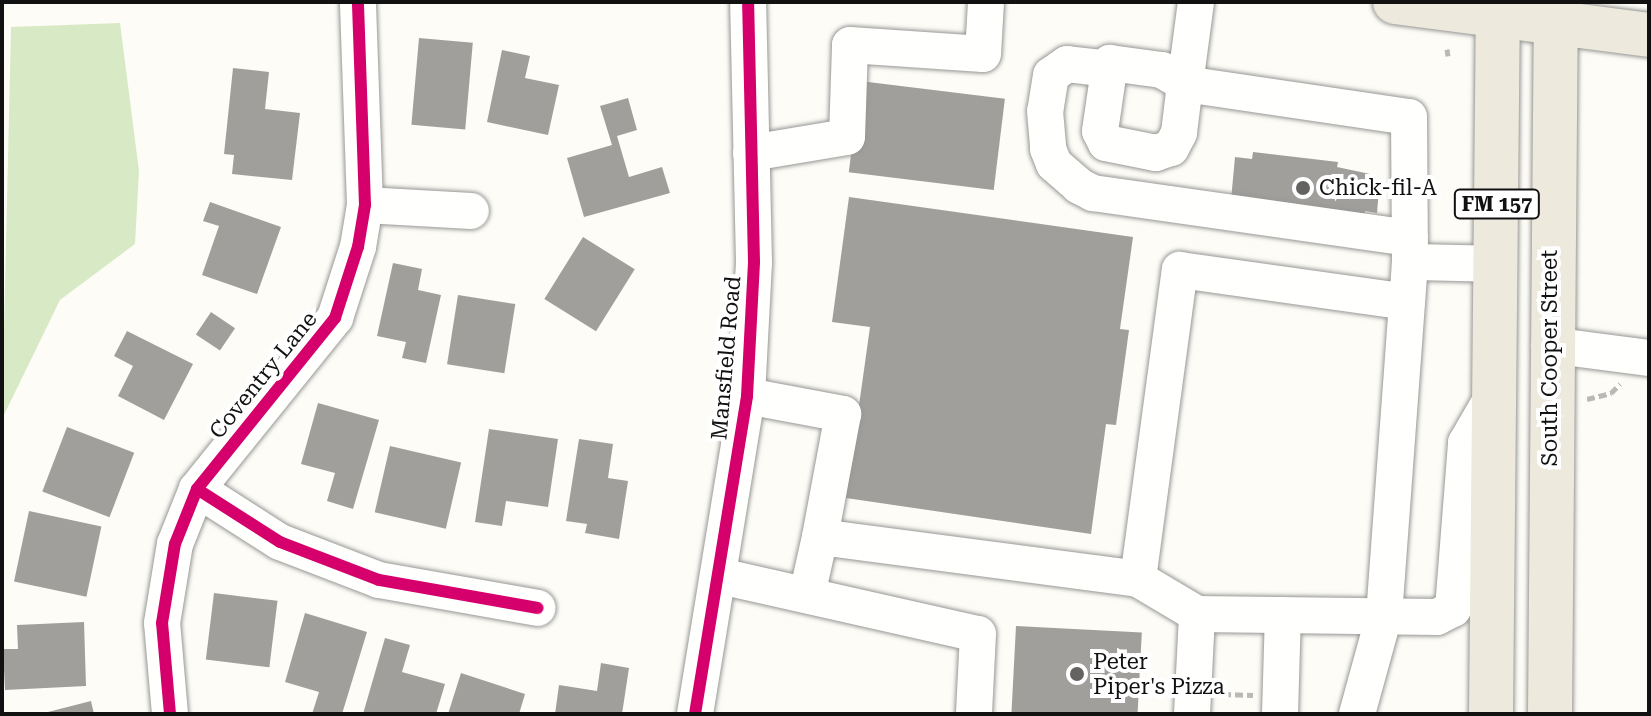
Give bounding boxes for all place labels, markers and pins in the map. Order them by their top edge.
place label: Chick-fil-A [1319,175,1437,201]
marker: Chick-fil-A [1294,179,1312,197]
place label: Peter Piper's Pizza [1093,648,1225,700]
marker: Peter Piper's Pizza [1068,665,1086,683]

